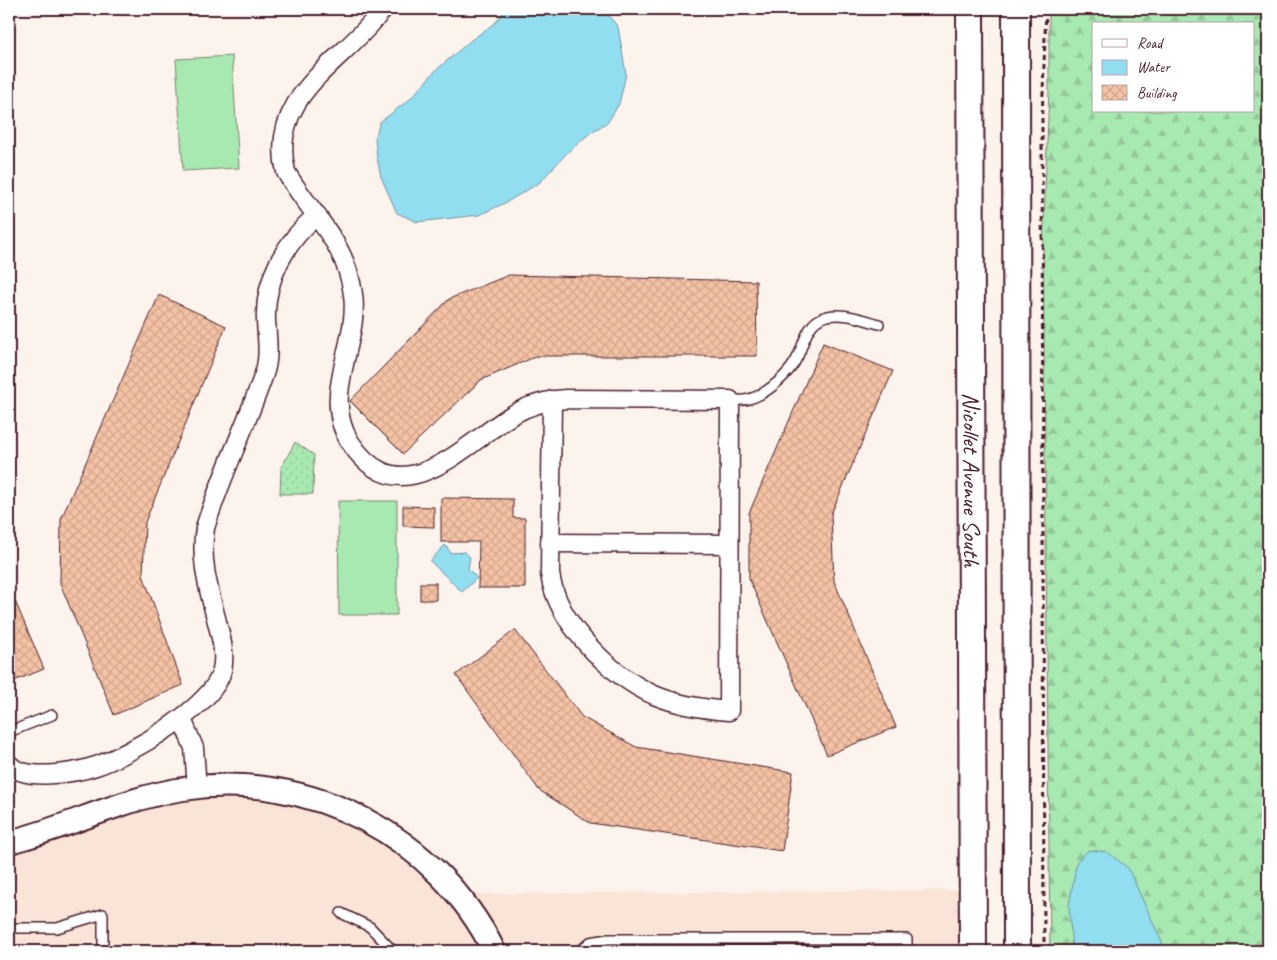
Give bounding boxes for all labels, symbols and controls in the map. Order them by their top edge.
legend [1092,22,1254,112]
text: Road [1137,34,1164,53]
text: Water [1137,58,1171,77]
text: Building [1137,84,1177,103]
street label: Nicollet Avenue South [956,392,987,569]

